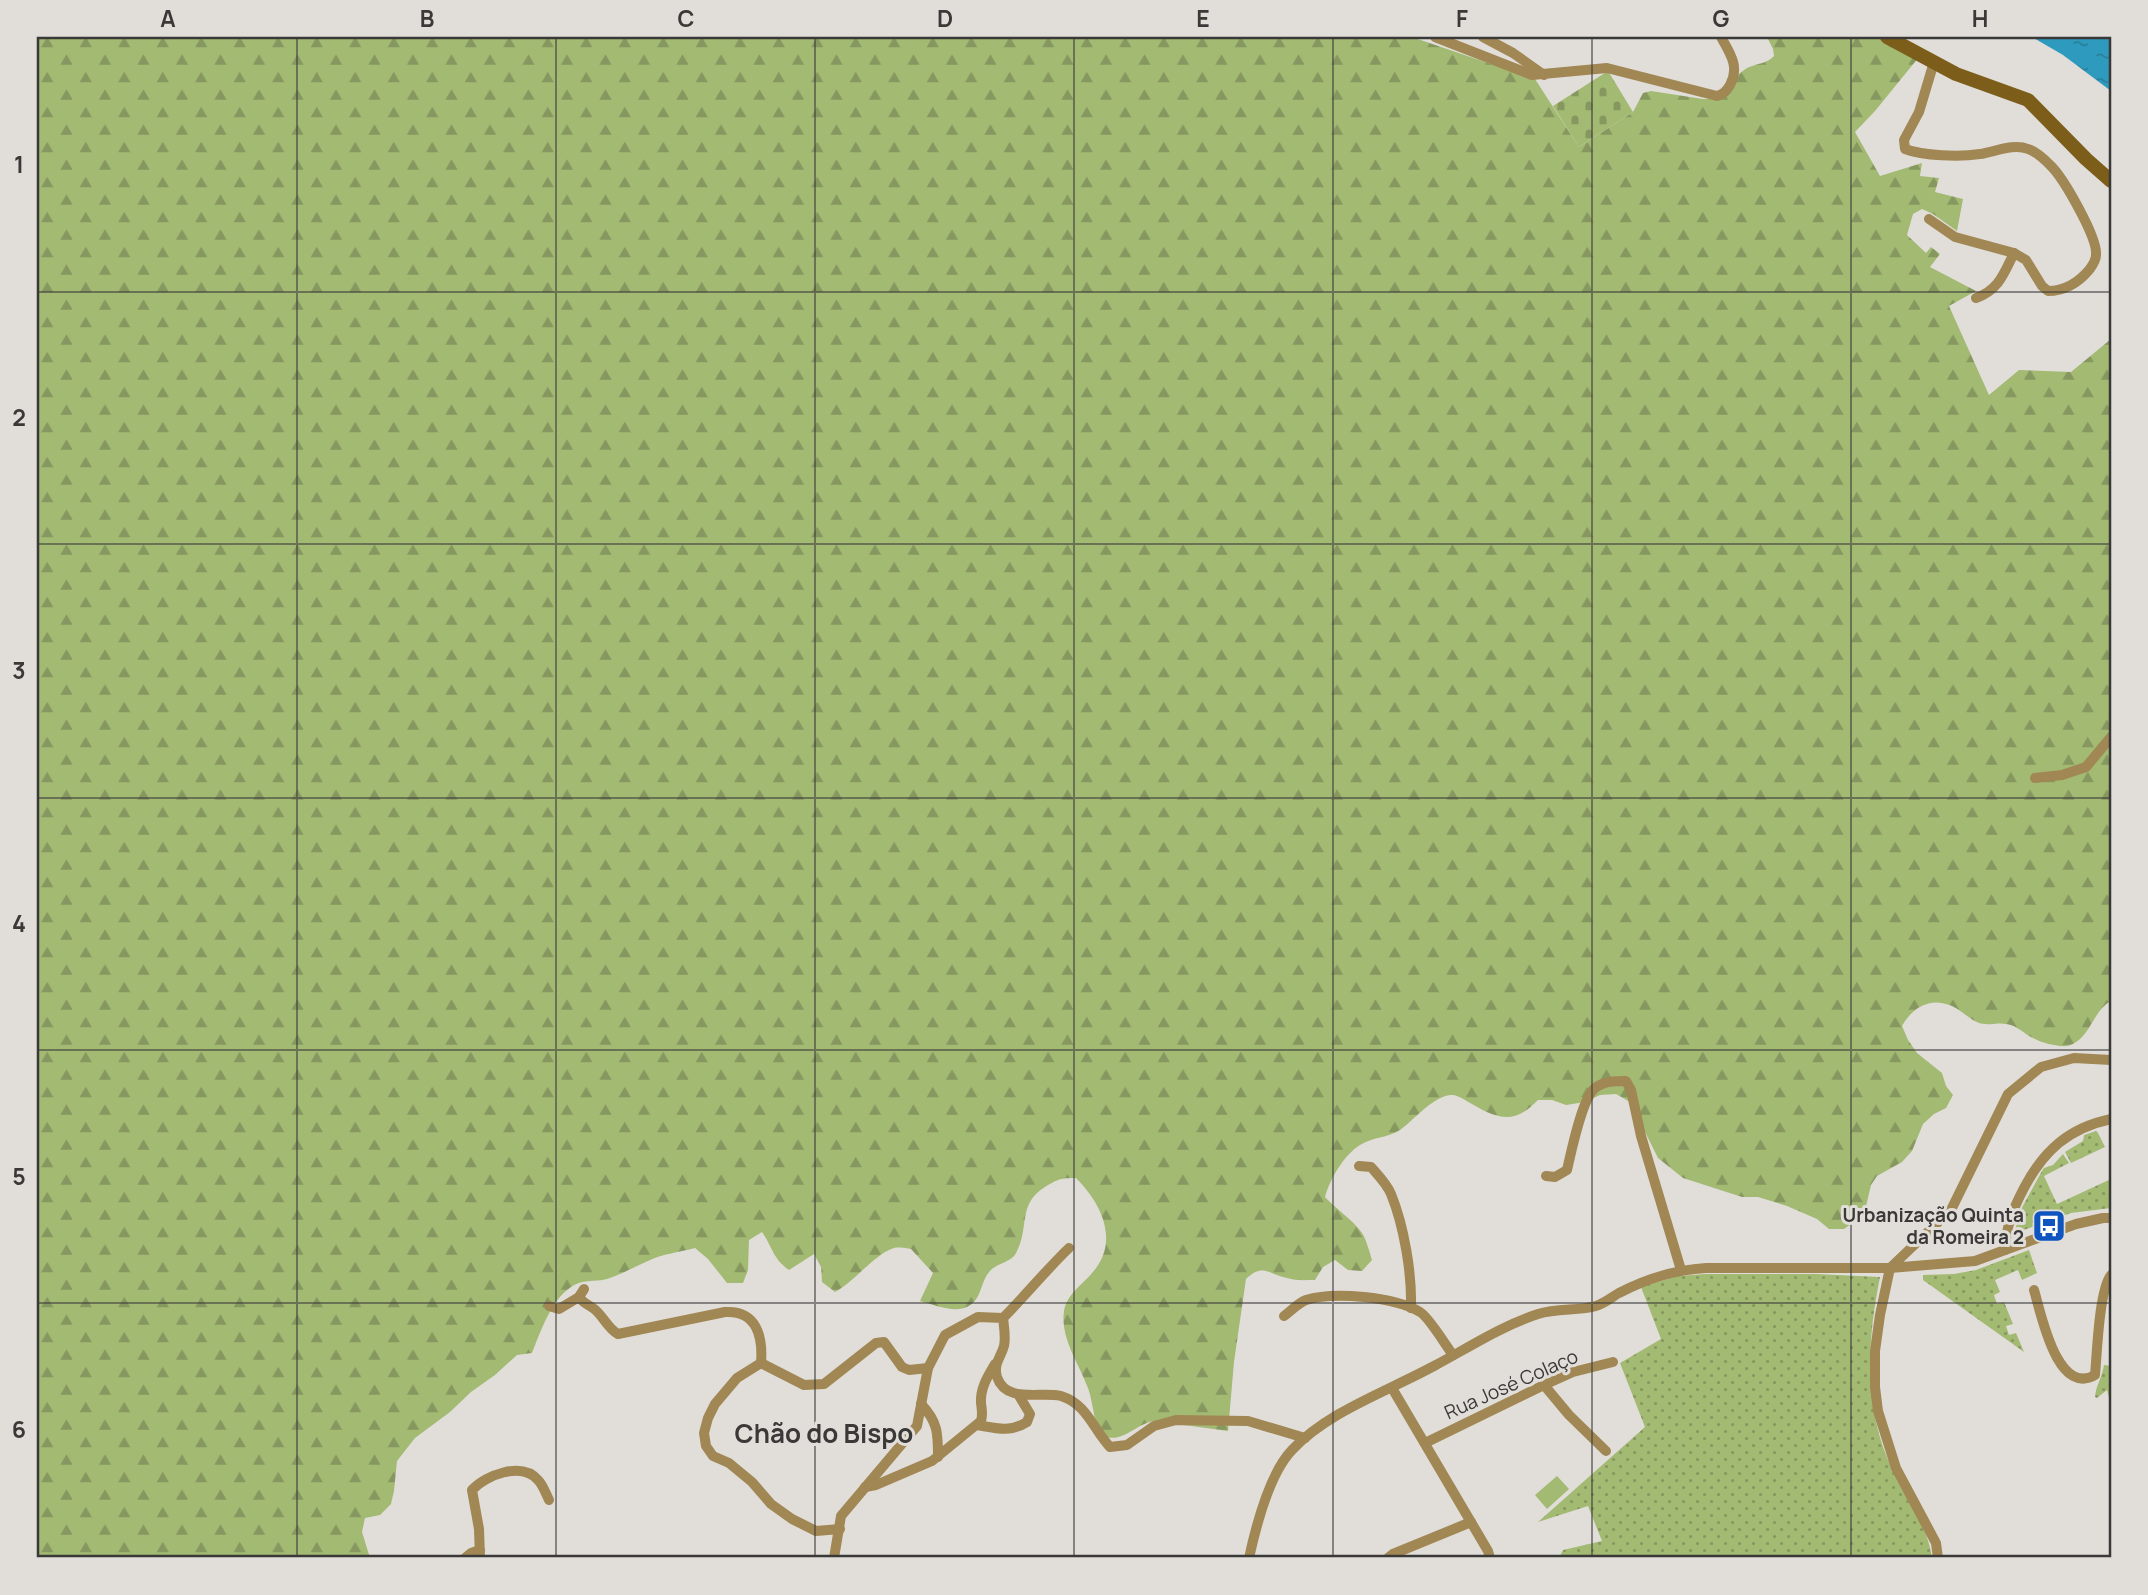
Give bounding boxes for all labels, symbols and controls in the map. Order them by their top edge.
text: A [160,2,176,34]
text: B [420,2,434,34]
text: C [678,2,695,34]
text: D [937,2,953,34]
text: E [1196,2,1210,34]
text: F [1456,2,1468,34]
text: G [1713,2,1730,34]
text: H [1972,2,1988,34]
text: 1 [14,148,24,180]
text: 2 [12,401,26,433]
text: 3 [12,654,26,686]
text: 4 [12,907,26,939]
text: 5 [12,1160,26,1192]
place label: Urbanização Quinta da Romeira 2 [1843,1202,2024,1250]
bus stop icon: Urbanização Quinta da Romeira 2 [2030,1207,2068,1245]
street label: Rua José Colaço [1440,1343,1582,1425]
text: 6 [12,1413,26,1445]
district label: Chão do Bispo [735,1415,913,1451]

